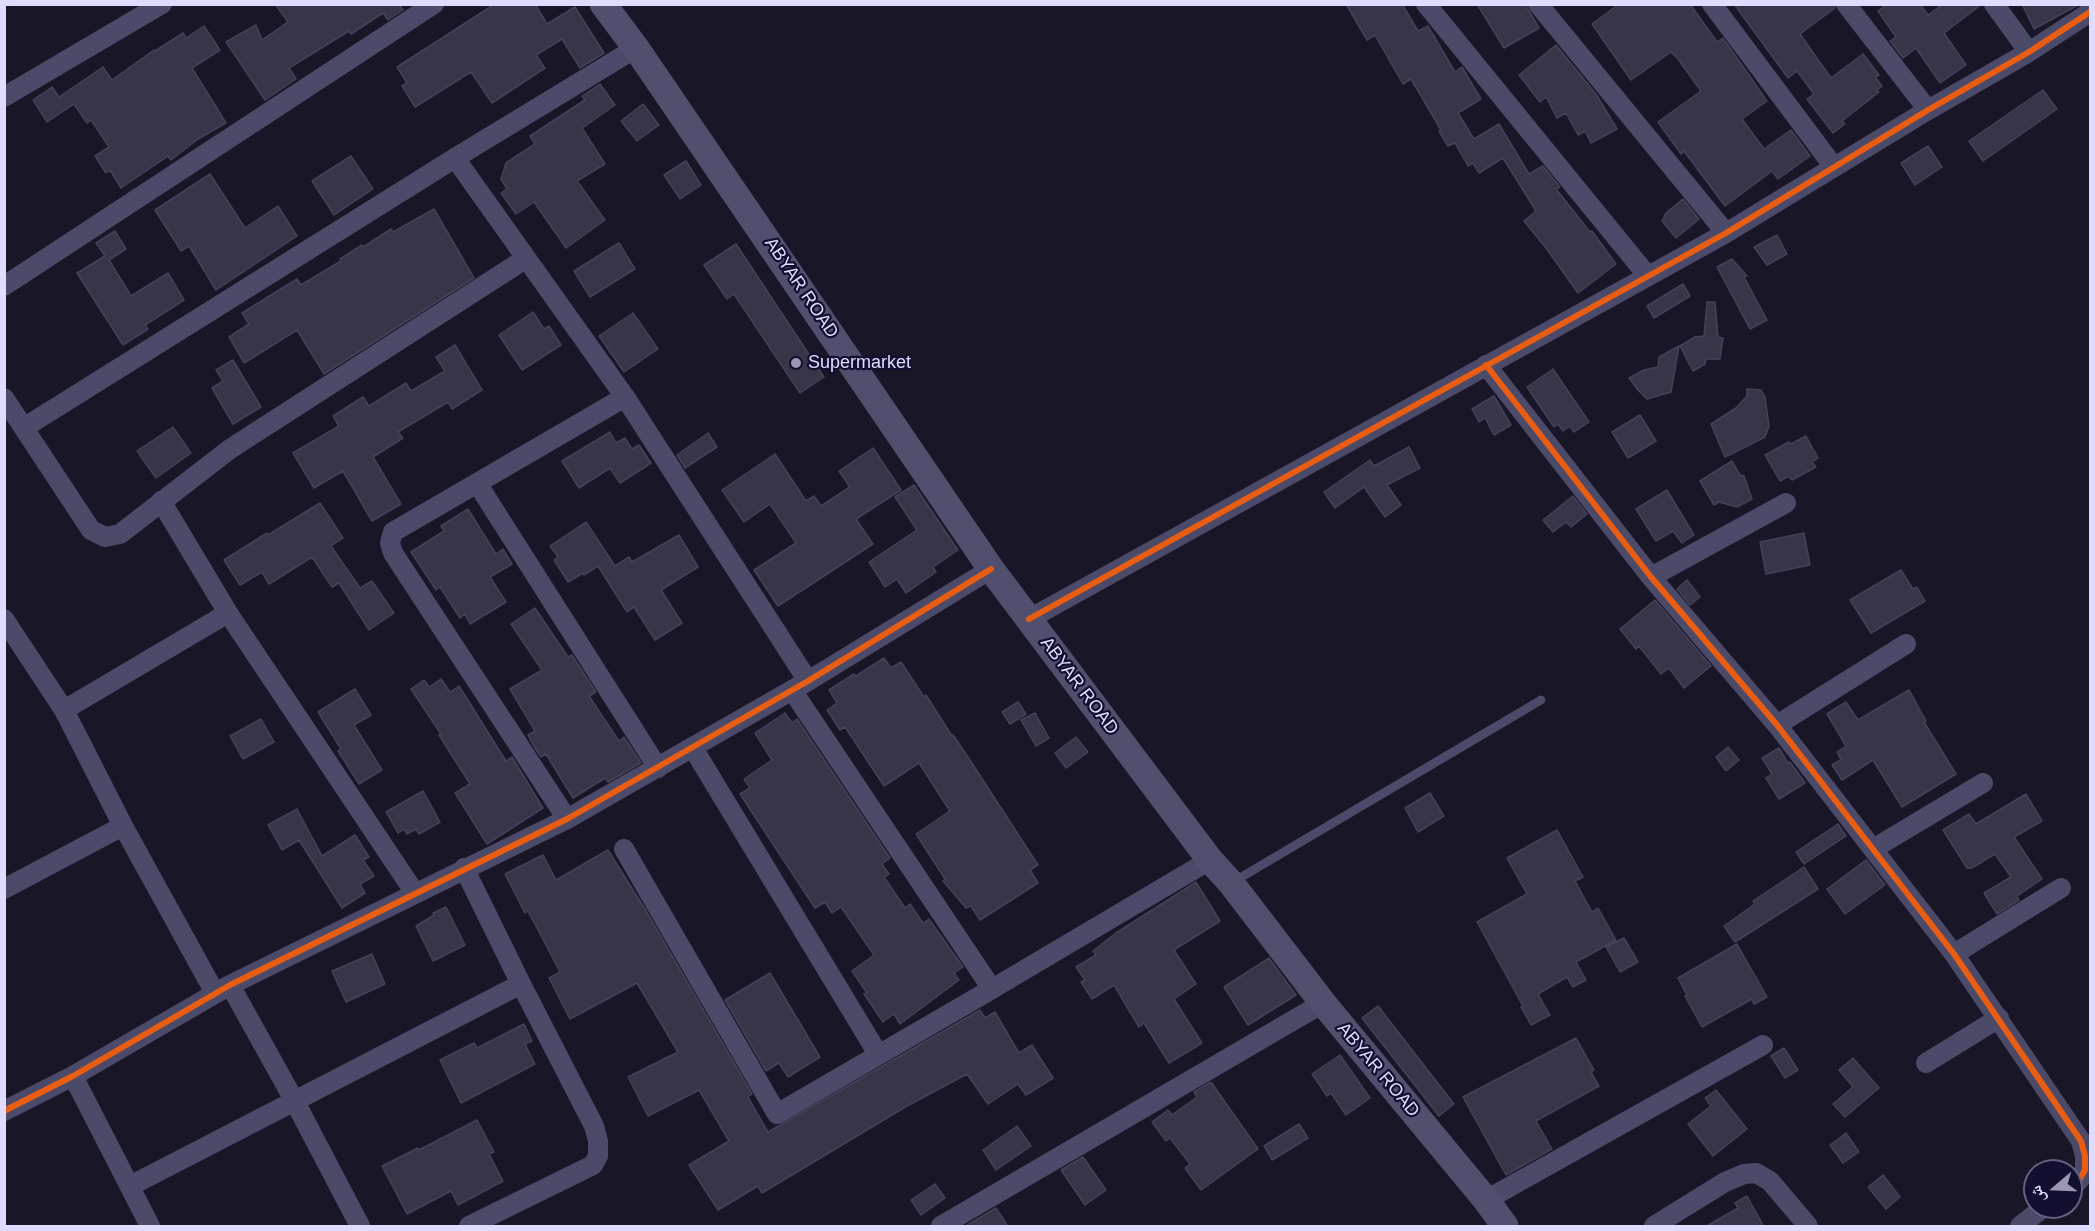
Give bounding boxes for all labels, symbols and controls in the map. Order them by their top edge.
street label: ABYAR ROAD [759,234,843,342]
place label: Supermarket [808,352,911,374]
marker: Supermarket [789,356,803,370]
street label: ABYAR ROAD [1035,633,1123,739]
street label: ABYAR ROAD [1332,1018,1424,1122]
north arrow [2023,1159,2083,1219]
text: ش [2027,1184,2048,1205]

